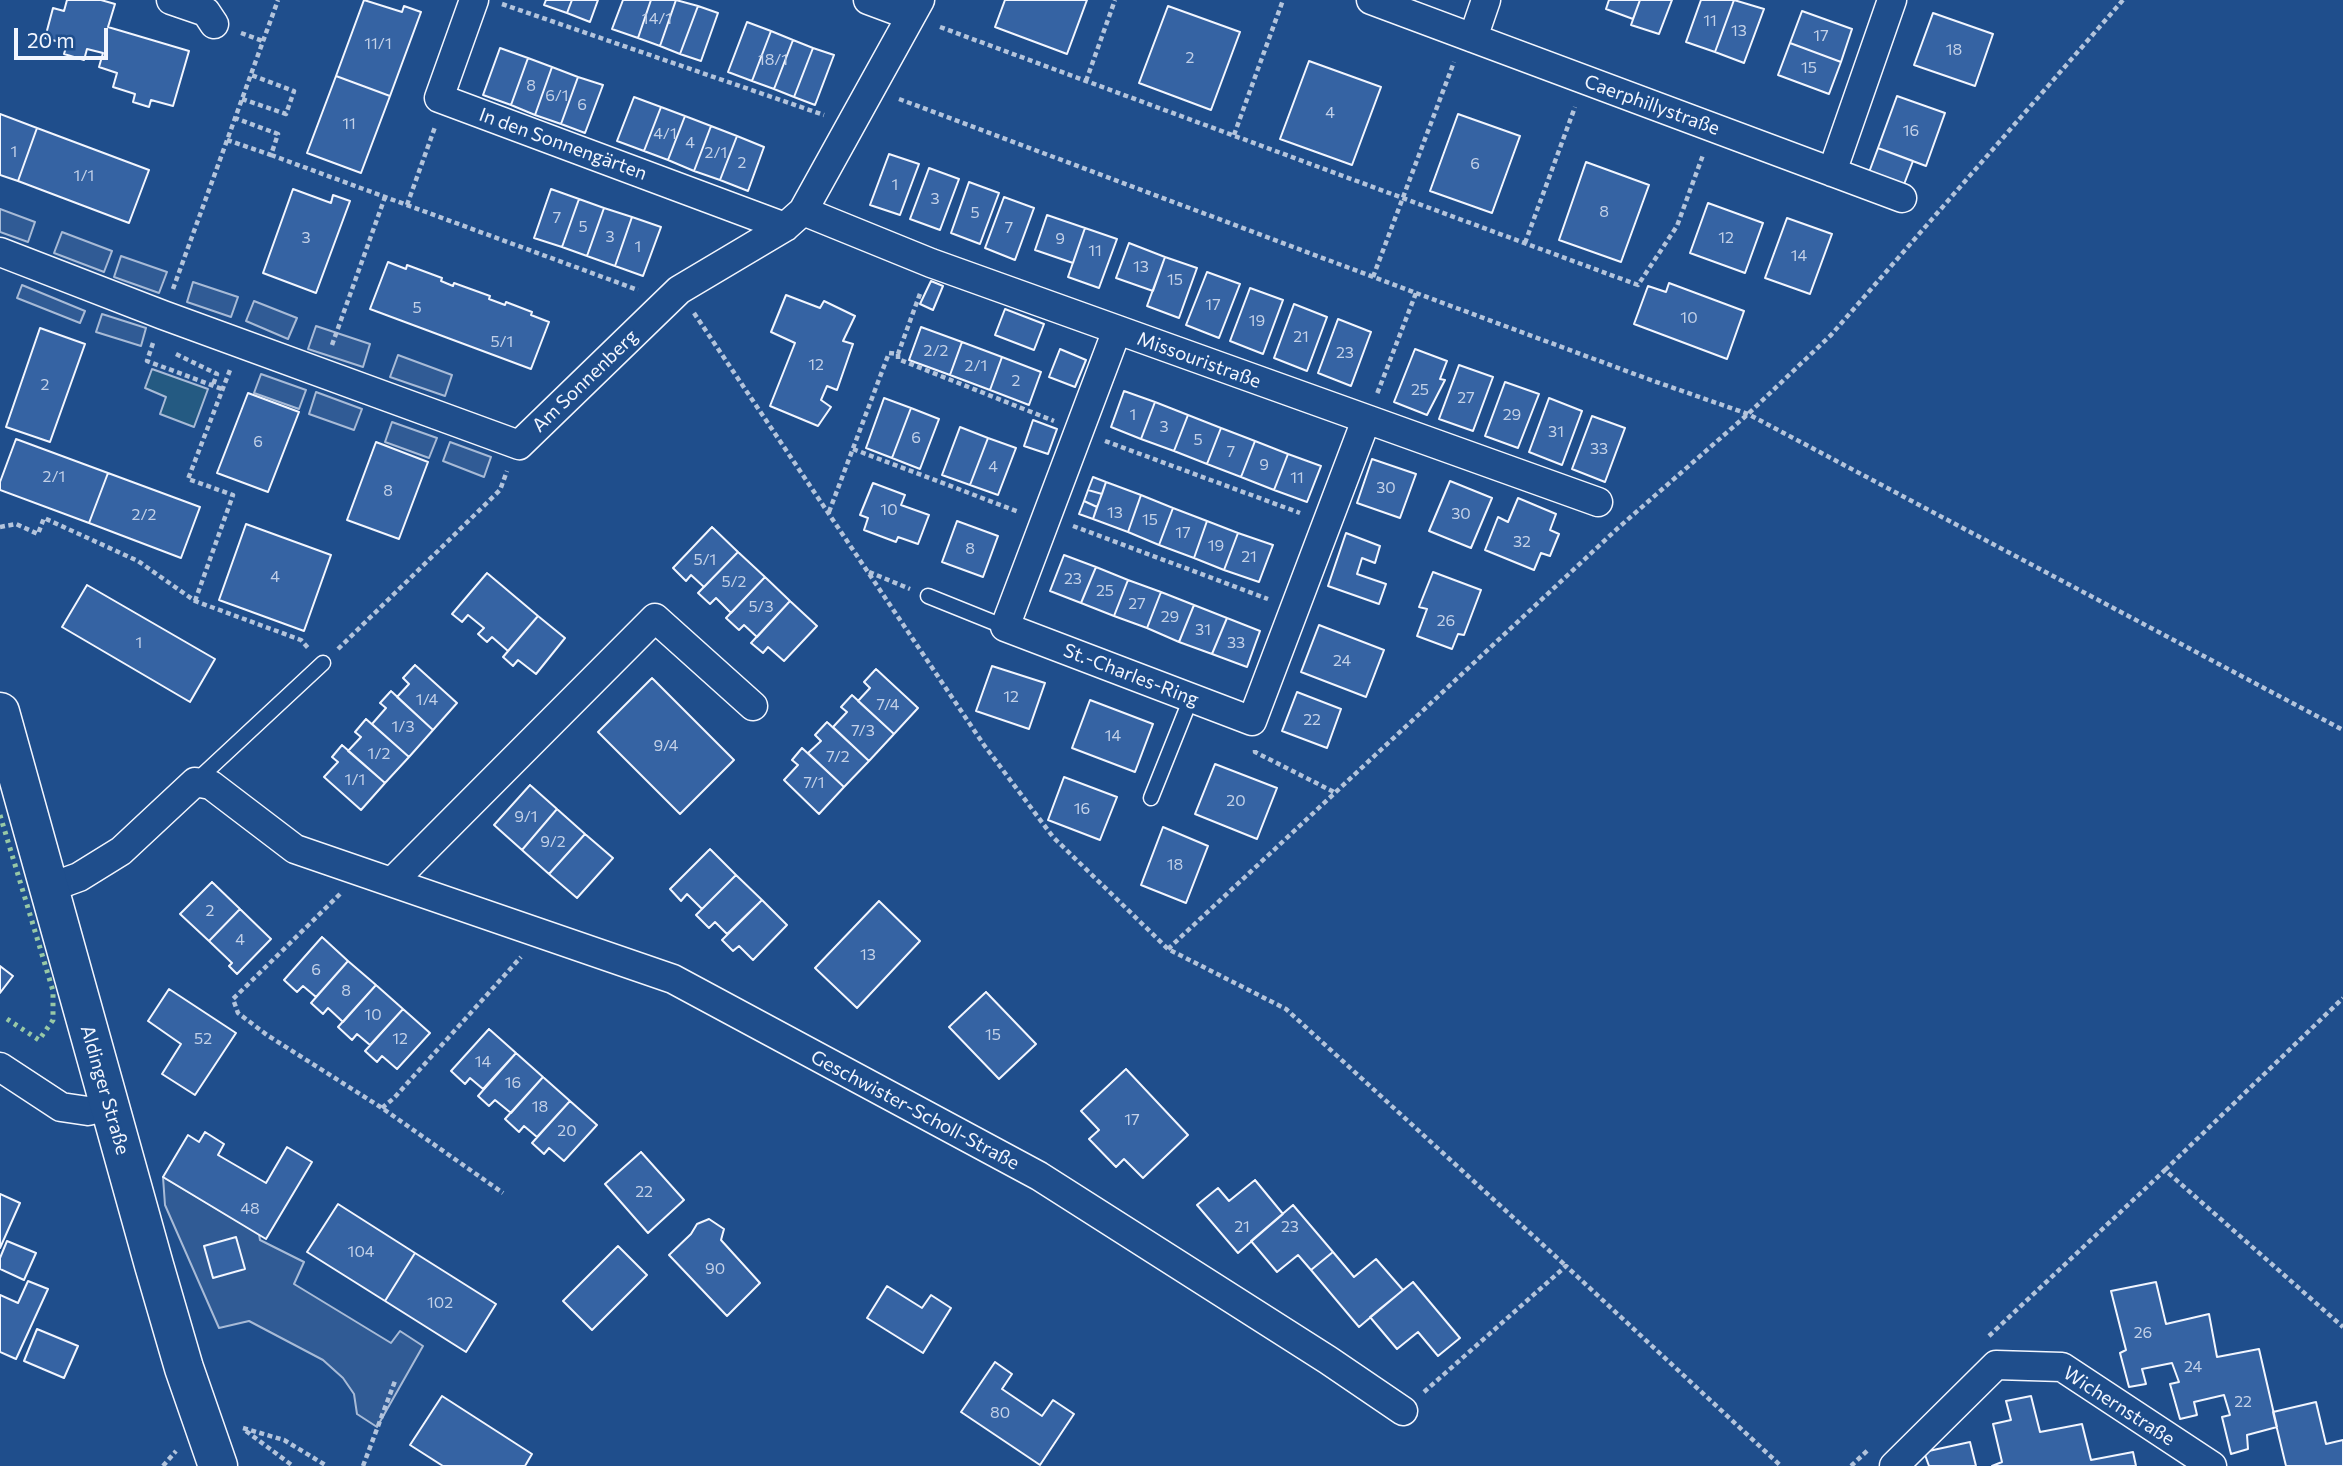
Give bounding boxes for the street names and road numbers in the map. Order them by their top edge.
street label: Caerphillystraße [1581,70,1723,140]
street label: In den Sonnengärten [476,103,650,185]
street label: Am Sonnenberg [528,325,642,437]
street label: Missouristraße [1134,327,1264,393]
street label: St.-Charles-Ring [1060,639,1202,711]
street label: Aldinger Straße [76,1023,134,1157]
street label: Geschwister-Scholl-Straße [807,1045,1023,1175]
street label: Wichernstraße [2059,1361,2179,1451]

